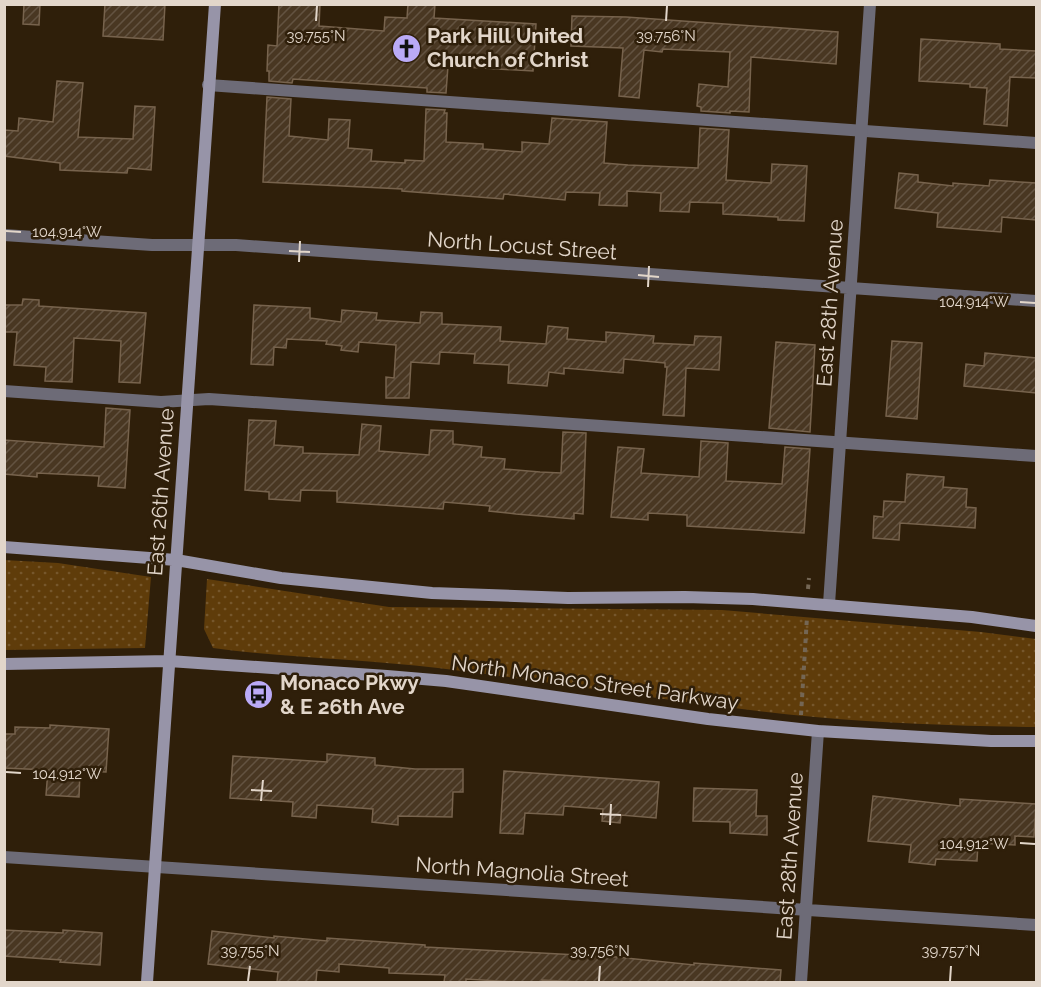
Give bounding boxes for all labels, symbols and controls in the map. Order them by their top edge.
place label: Park Hill United Church of Christ [427,23,589,72]
text: 39.755°N [287,27,345,45]
text: 39.756°N [636,27,696,45]
church icon: Park Hill United Church of Christ [390,32,422,64]
street label: East 28th Avenue [811,218,848,388]
text: 104.914°W [32,223,102,241]
street label: North Locust Street [426,226,618,265]
text: 104.914°W [939,293,1009,311]
street label: East 26th Avenue [142,407,179,577]
street label: North Monaco Street Parkway [450,650,740,715]
place label: Monaco Pkwy & E 26th Ave [280,670,419,719]
bus stop icon: Monaco Pkwy & E 26th Ave [243,679,275,711]
text: 104.912°W [32,765,102,783]
street label: East 28th Avenue [771,771,808,941]
text: 104.912°W [939,835,1009,853]
street label: North Magnolia Street [415,852,629,891]
text: 39.755°N [221,942,279,960]
text: 39.756°N [570,942,630,960]
text: 39.757°N [922,942,980,960]

